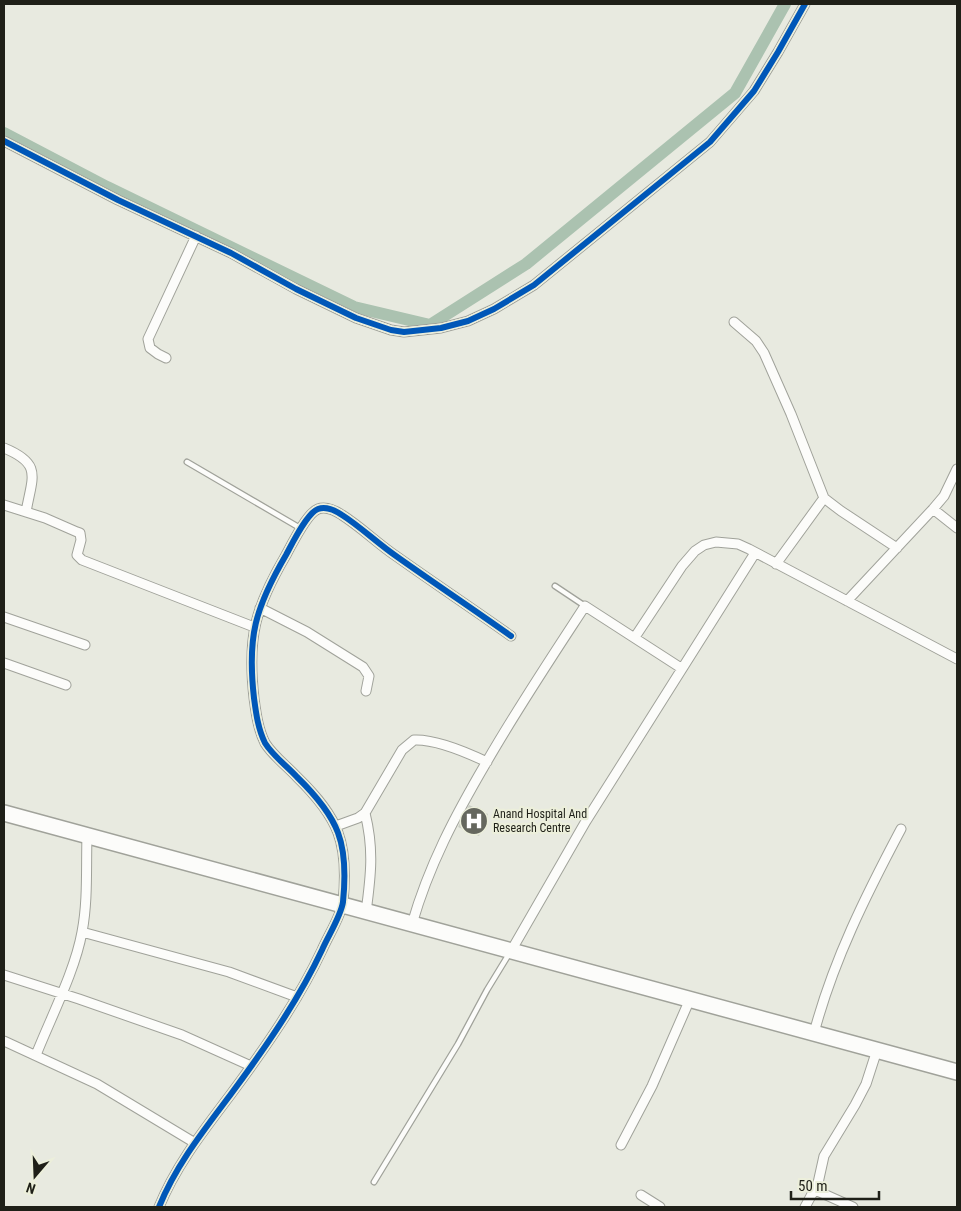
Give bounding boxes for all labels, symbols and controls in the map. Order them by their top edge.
hospital icon: Anand Hospital And Research Centre [459,806,489,836]
place label: Anand Hospital And Research Centre [493,807,587,835]
north arrow [10,1151,60,1201]
scale bar [791,1168,878,1200]
text: 50 m [798,1177,828,1195]
text: N [24,1179,37,1197]

